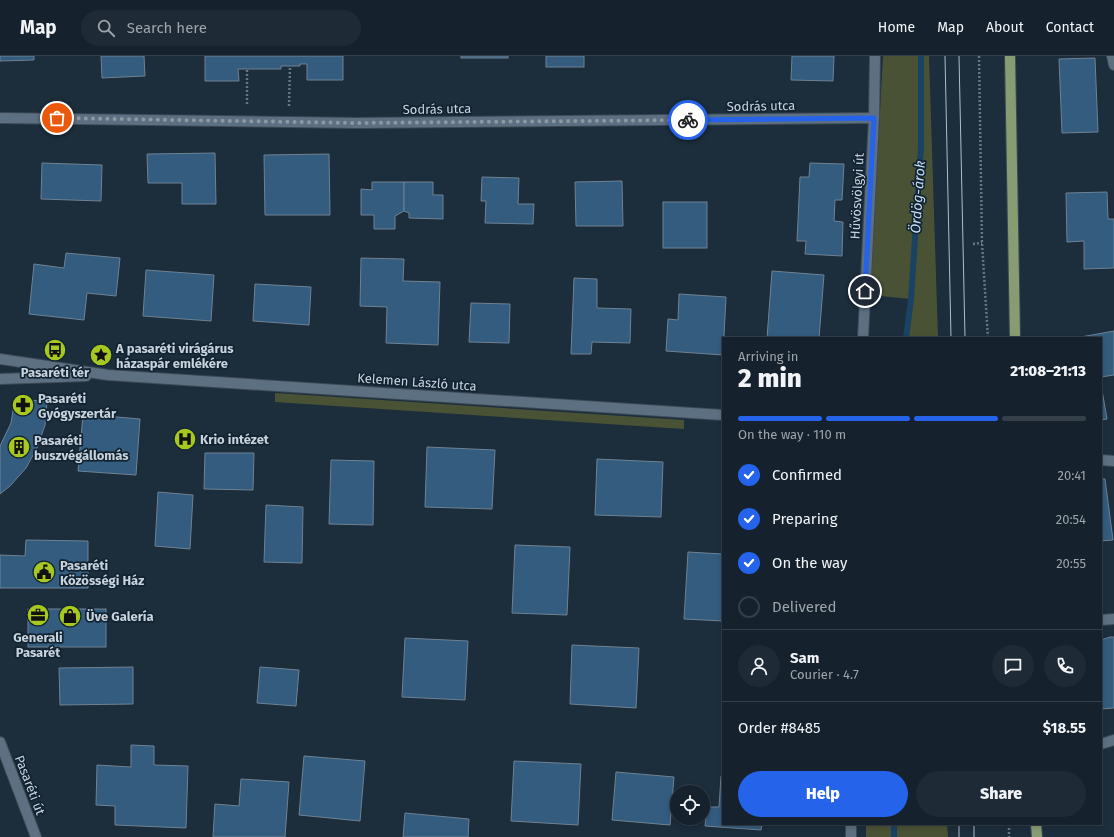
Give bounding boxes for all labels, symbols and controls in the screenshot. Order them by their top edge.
search box [81,10,361,46]
text: Map [20,16,57,39]
icon: search [95,17,117,39]
text: Search here [127,19,207,37]
text: Home [878,19,915,36]
text: Map [937,19,964,36]
text: About [986,19,1024,36]
text: Contact [1046,19,1094,36]
street label: Sodrás utca [727,98,795,114]
courier [668,100,708,140]
pin [40,101,74,135]
street label: Sodrás utca [403,101,471,117]
icon: bag [46,107,68,129]
icon: bike [677,109,699,131]
street label: Hűvösvölgyi út [847,152,867,240]
water label: Ördög-árok [906,160,929,234]
pin [848,274,882,308]
icon: home [854,280,876,302]
bus stop icon: Pasaréti tér [42,337,68,363]
place label: A pasaréti virágárus házaspár emlékére [115,341,234,371]
place icon: A pasaréti virágárus házaspár emlékére [88,342,114,368]
text: Arriving in [738,349,798,364]
text: 21:08–21:13 [1010,362,1086,380]
text: 2 min [738,363,802,394]
place label: Pasaréti tér [21,365,90,380]
street label: Kelemen László utca [357,370,477,394]
place label: Pasaréti Gyógyszertár [38,391,117,421]
pharmacy icon: Pasaréti Gyógyszertár [10,392,36,418]
hospital icon: Krio intézet [172,426,198,452]
text: On the way · 110 m [738,427,846,442]
place label: Krio intézet [200,432,270,447]
place label: Pasaréti buszvégállomás [34,433,129,463]
building icon: Pasaréti buszvégállomás [6,434,32,460]
icon: check [738,464,760,486]
text: Confirmed [772,466,842,484]
text: 20:41 [1057,468,1086,483]
icon: check [738,508,760,530]
text: Preparing [772,510,837,528]
text: 20:54 [1056,512,1086,527]
icon: check [738,552,760,574]
text: On the way [772,554,847,572]
text: 20:55 [1056,556,1086,571]
place label: Pasaréti Közösségi Ház [60,558,144,588]
public building icon: Pasaréti Közösségi Ház [31,559,57,585]
text: Delivered [772,598,836,616]
office icon: Generali Pasarét [25,602,51,628]
shop icon: Üve Galería [57,603,83,629]
place label: Üve Galería [86,608,154,624]
place label: Generali Pasarét [13,630,63,660]
button: person [738,645,780,687]
button: chat [992,645,1034,687]
button: phone [1044,645,1086,687]
text: Sam [790,649,819,667]
text: Courier · 4.7 [790,667,859,682]
text: Order #8485 [738,719,820,737]
text: $18.55 [1043,719,1086,737]
street label: Pasaréti út [12,753,48,817]
button: Help [738,771,908,817]
button: Share [916,771,1086,817]
map controls [670,785,710,825]
button: locate [670,785,710,825]

